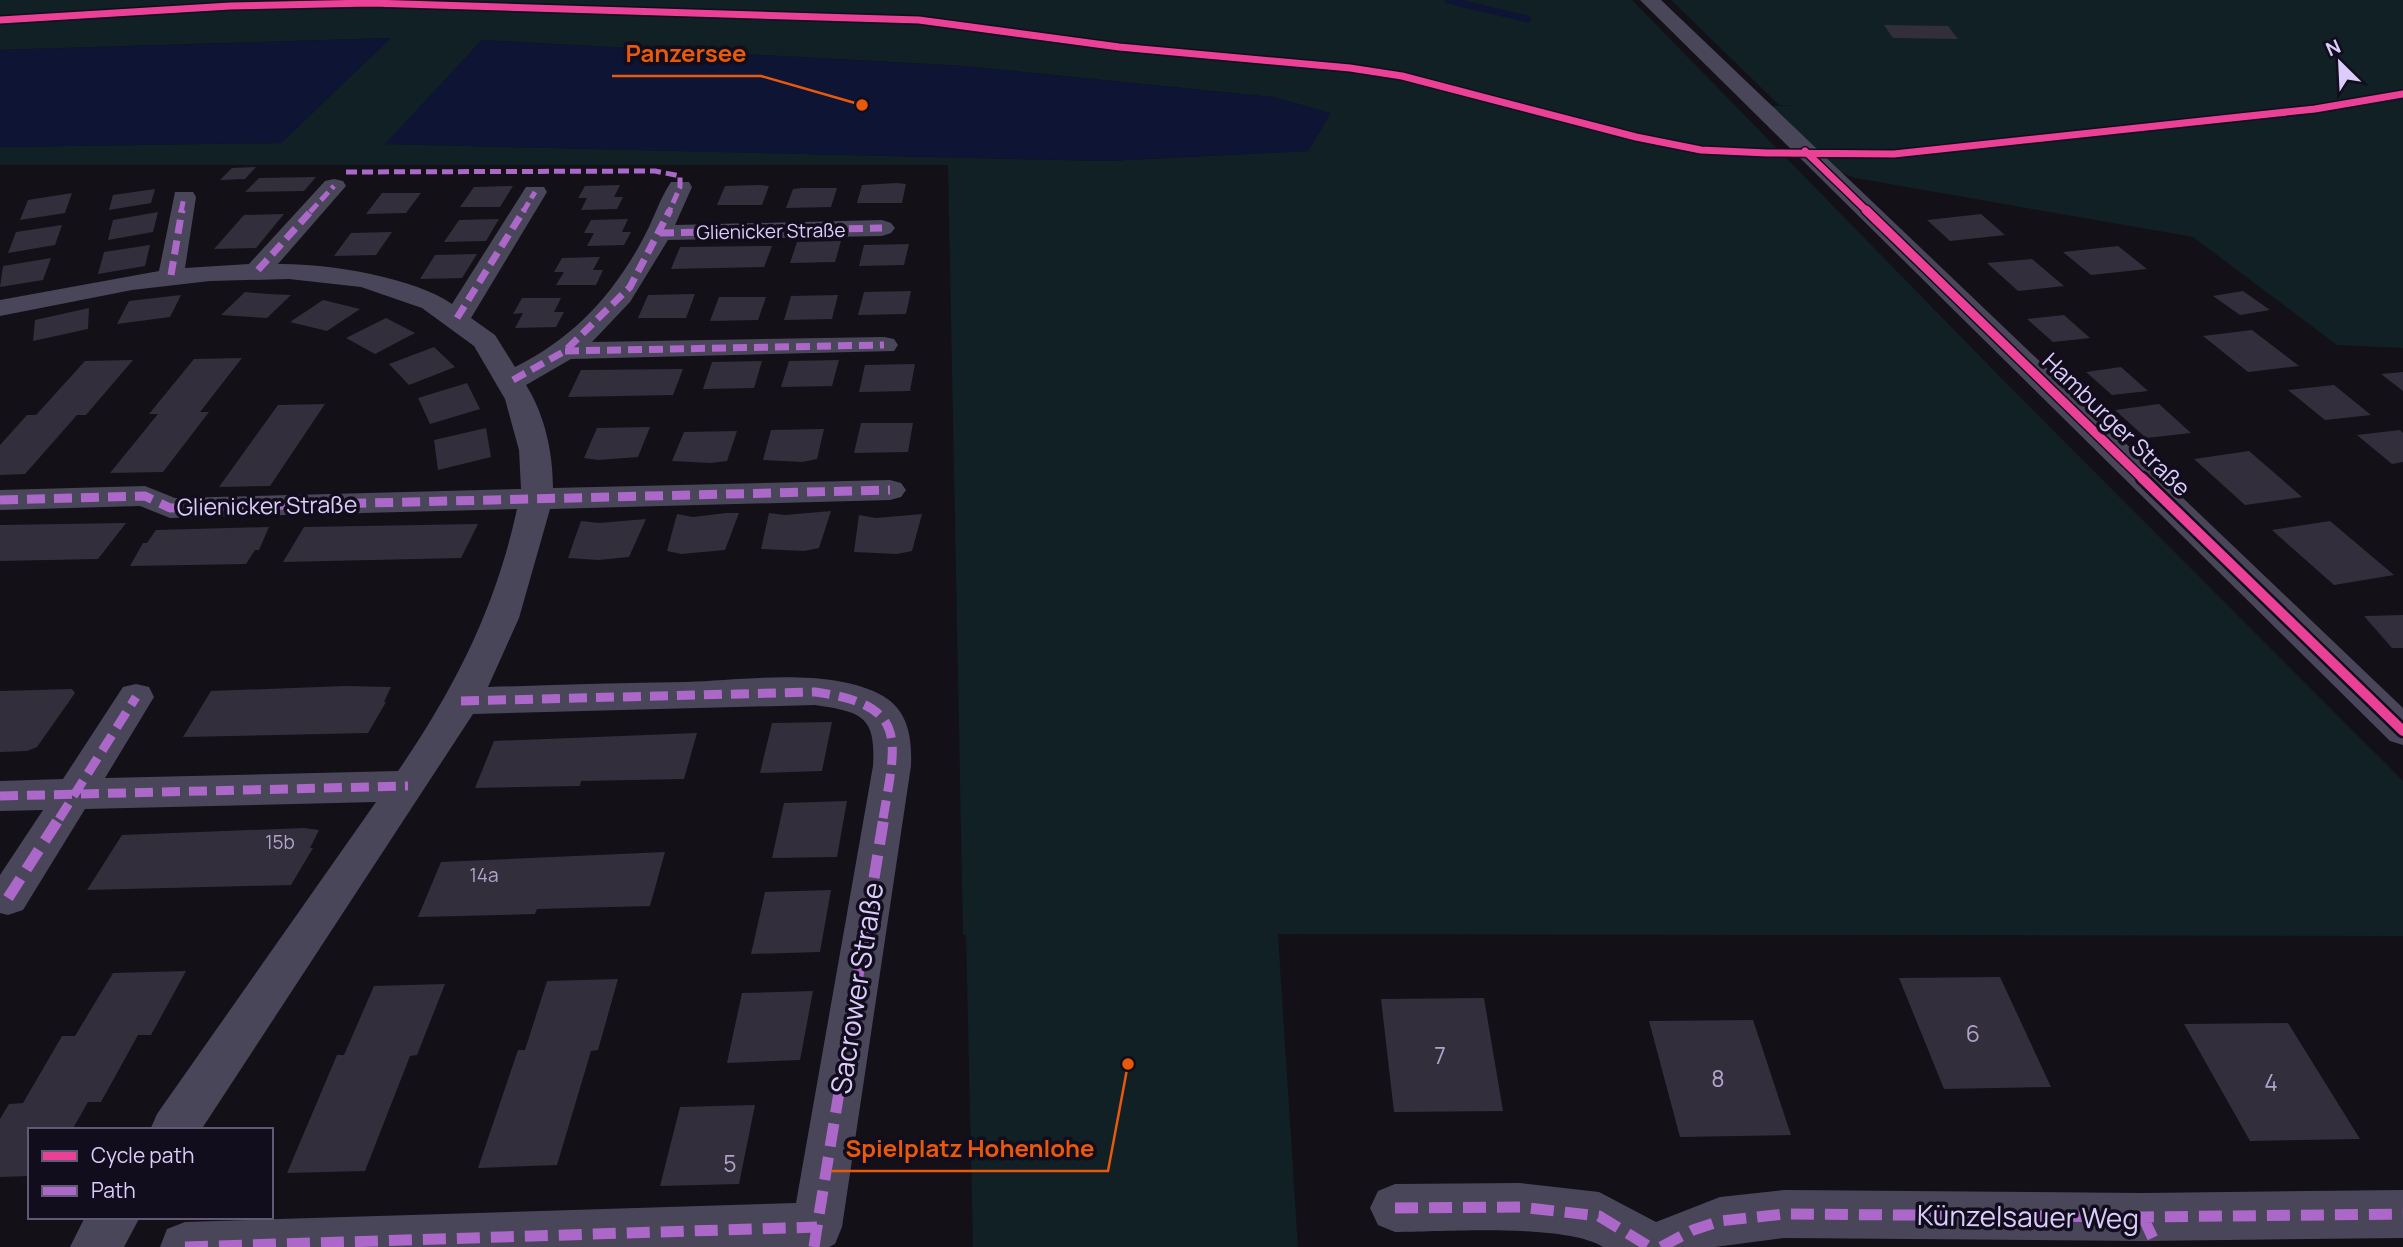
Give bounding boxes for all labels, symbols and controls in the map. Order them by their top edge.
north arrow [2305,28,2375,98]
callout: Panzersee [612,31,761,76]
text: N [2322,33,2345,62]
text: Panzersee [625,36,747,69]
street label: Glienicker Straße [696,217,846,245]
street label: Hamburger Straße [2036,345,2198,503]
street label: Glienicker Straße [176,487,358,523]
house number: 15b [265,829,295,855]
house number: 14a [469,862,499,888]
street label: Sacrower Straße [821,879,891,1097]
house number: 6 [1966,1017,1980,1049]
house number: 7 [1434,1039,1446,1071]
house number: 8 [1711,1062,1725,1094]
house number: 4 [2264,1066,2278,1098]
callout: Spielplatz Hohenlohe [831,1126,1108,1171]
legend [28,1128,273,1219]
text: Spielplatz Hohenlohe [845,1131,1095,1164]
text: Cycle path [91,1141,194,1169]
house number: 5 [723,1147,737,1179]
text: Path [91,1176,136,1204]
street label: Künzelsauer Weg [1917,1195,2139,1237]

